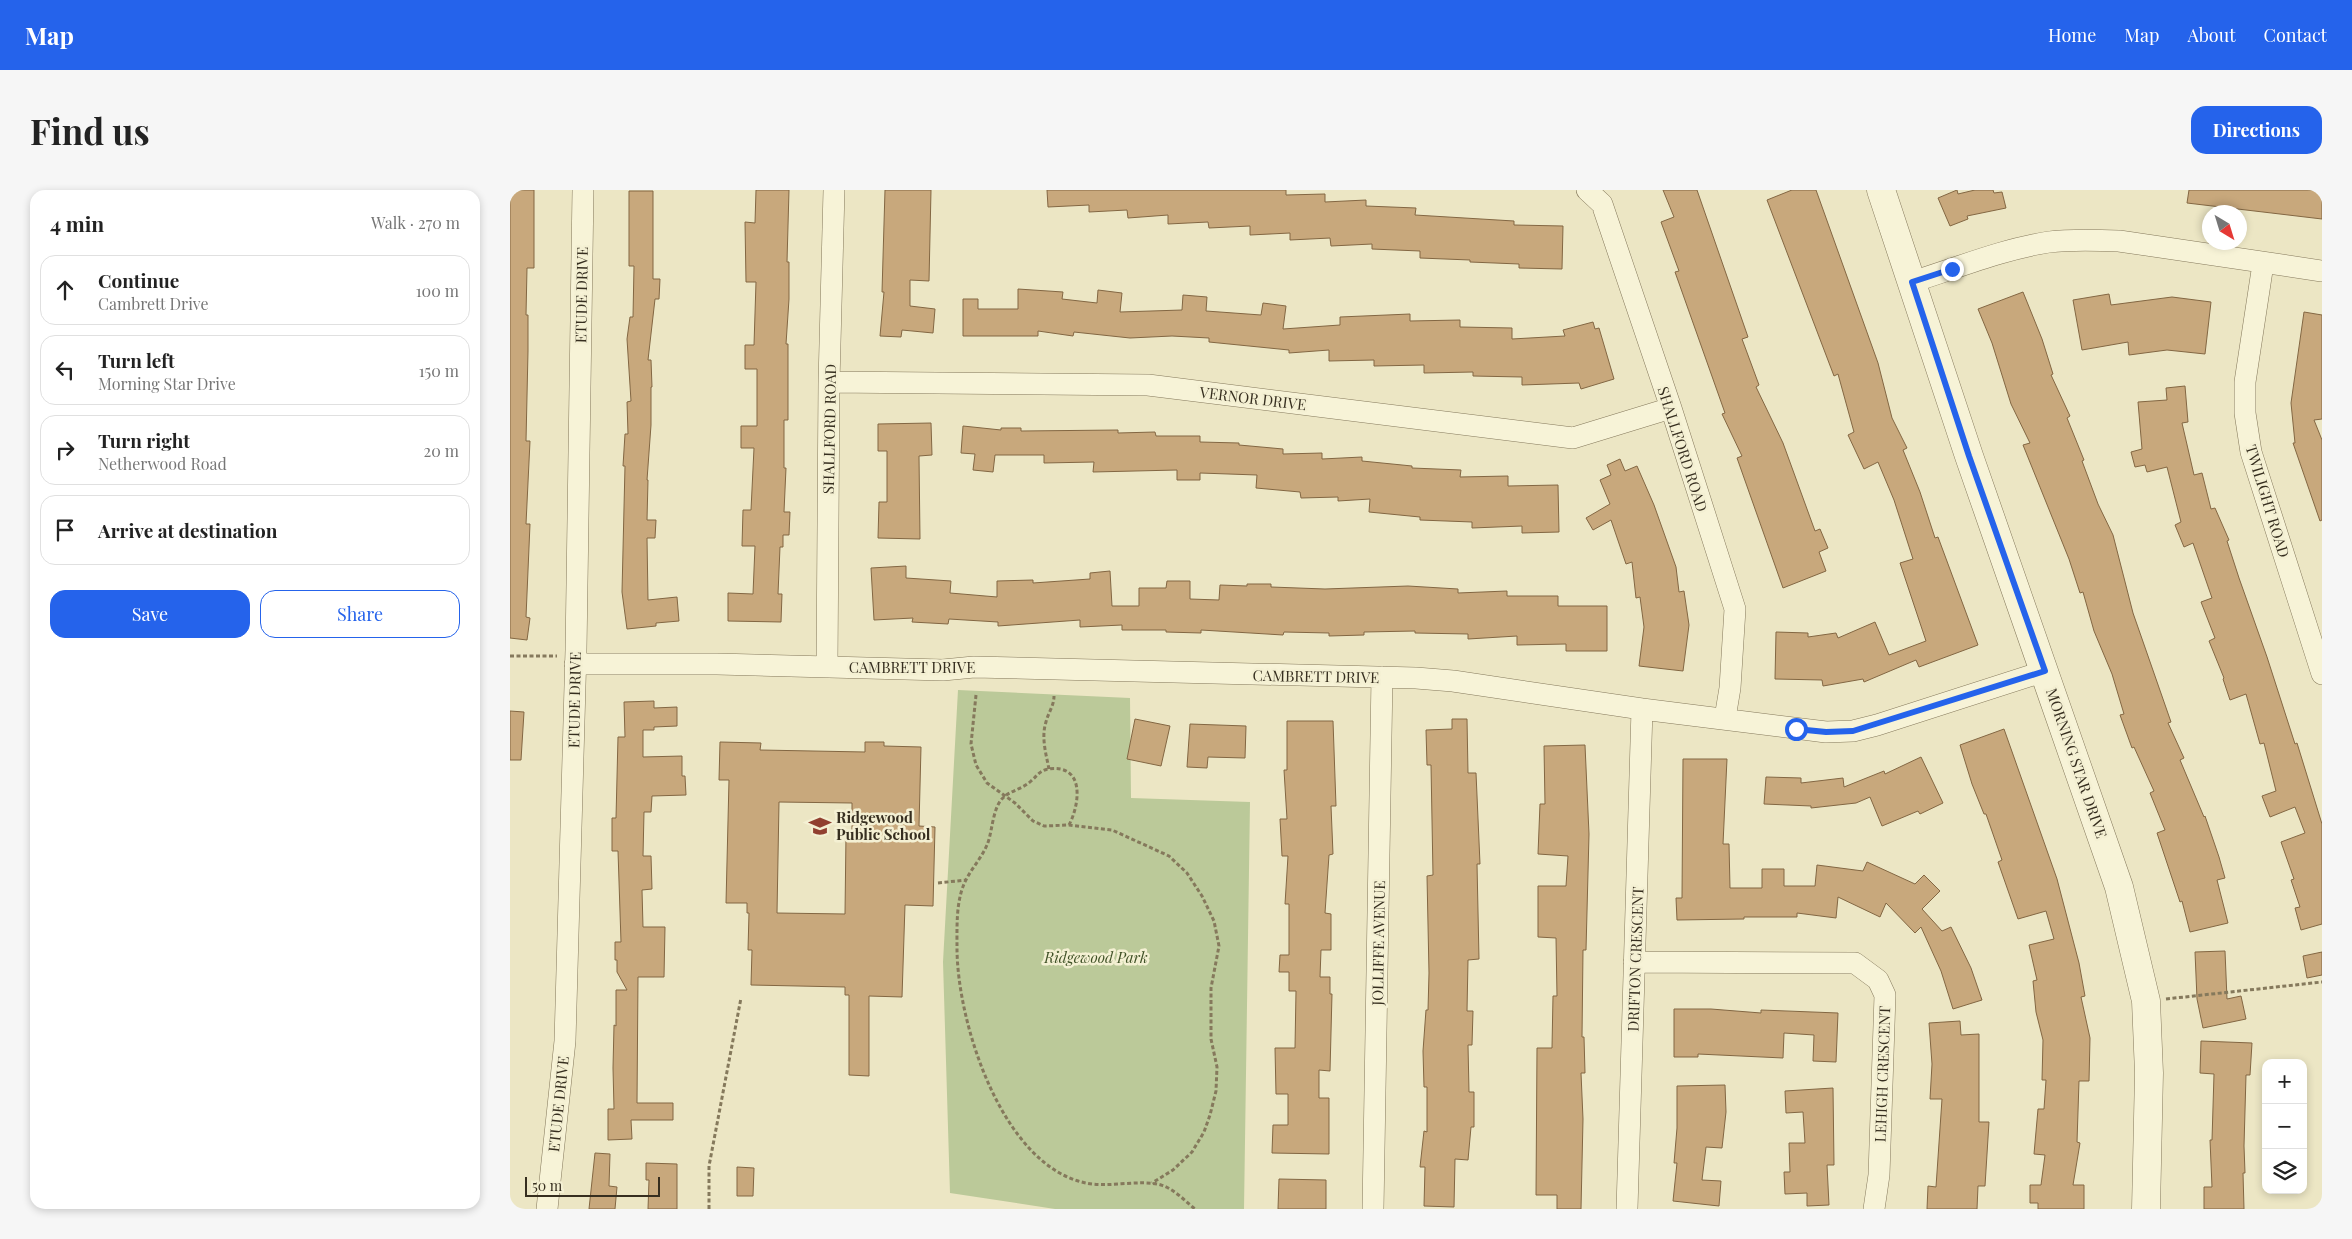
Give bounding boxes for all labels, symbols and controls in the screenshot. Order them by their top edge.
text: Map [25,19,74,51]
text: Home [2048,23,2096,47]
text: Map [2124,23,2159,47]
text: About [2187,23,2236,47]
text: Contact [2264,23,2327,47]
button: Directions [2191,106,2322,154]
text: Find us [30,107,150,154]
north arrow [2202,205,2247,250]
text: 4 min [50,209,104,237]
text: Walk · 270 m [371,212,460,233]
street label: ETUDE DRIVE [570,247,592,343]
route end [1941,258,1964,281]
text: Continue [98,267,179,293]
icon: ahead [51,276,79,304]
text: 100 m [416,280,459,301]
text: Cambrett Drive [98,293,209,314]
text: Turn left [98,347,175,373]
icon: left [51,356,79,384]
text: 150 m [419,360,459,381]
street label: SHALLFORD ROAD [818,363,840,494]
text: Morning Star Drive [98,373,236,394]
street label: VERNOR DRIVE [1198,381,1307,414]
street label: SHALLFORD ROAD [1653,384,1713,514]
text: Turn right [98,427,190,453]
icon: right [51,436,79,464]
text: 20 m [424,440,459,461]
street label: TWILIGHT ROAD [2241,442,2295,560]
text: Netherwood Road [98,453,227,474]
icon: arrive [51,516,79,544]
text: Arrive at destination [98,517,278,543]
button: Save [50,590,250,638]
button: Share [260,590,460,638]
street label: ETUDE DRIVE [563,652,585,748]
street label: CAMBRETT DRIVE [849,657,975,677]
street label: CAMBRETT DRIVE [1252,665,1380,687]
street label: MORNING STAR DRIVE [2042,685,2112,841]
route start [1785,718,1808,741]
place label: Ridgewood Public School [836,807,931,844]
school or university icon: Ridgewood Public School [807,813,833,839]
street label: JOLLIFFE AVENUE [1367,880,1389,1007]
street label: DRIFTON CRESCENT [1622,886,1648,1032]
park label: Ridgewood Park [1043,947,1148,967]
street label: LEHIGH CRESCENT [1870,1005,1894,1143]
street label: ETUDE DRIVE [543,1055,573,1153]
map controls [2262,1059,2307,1194]
button: + [2262,1059,2307,1104]
button: − [2262,1104,2307,1149]
button: layers [2262,1149,2307,1194]
scale bar [525,1174,660,1197]
text: 50 m [532,1176,562,1195]

